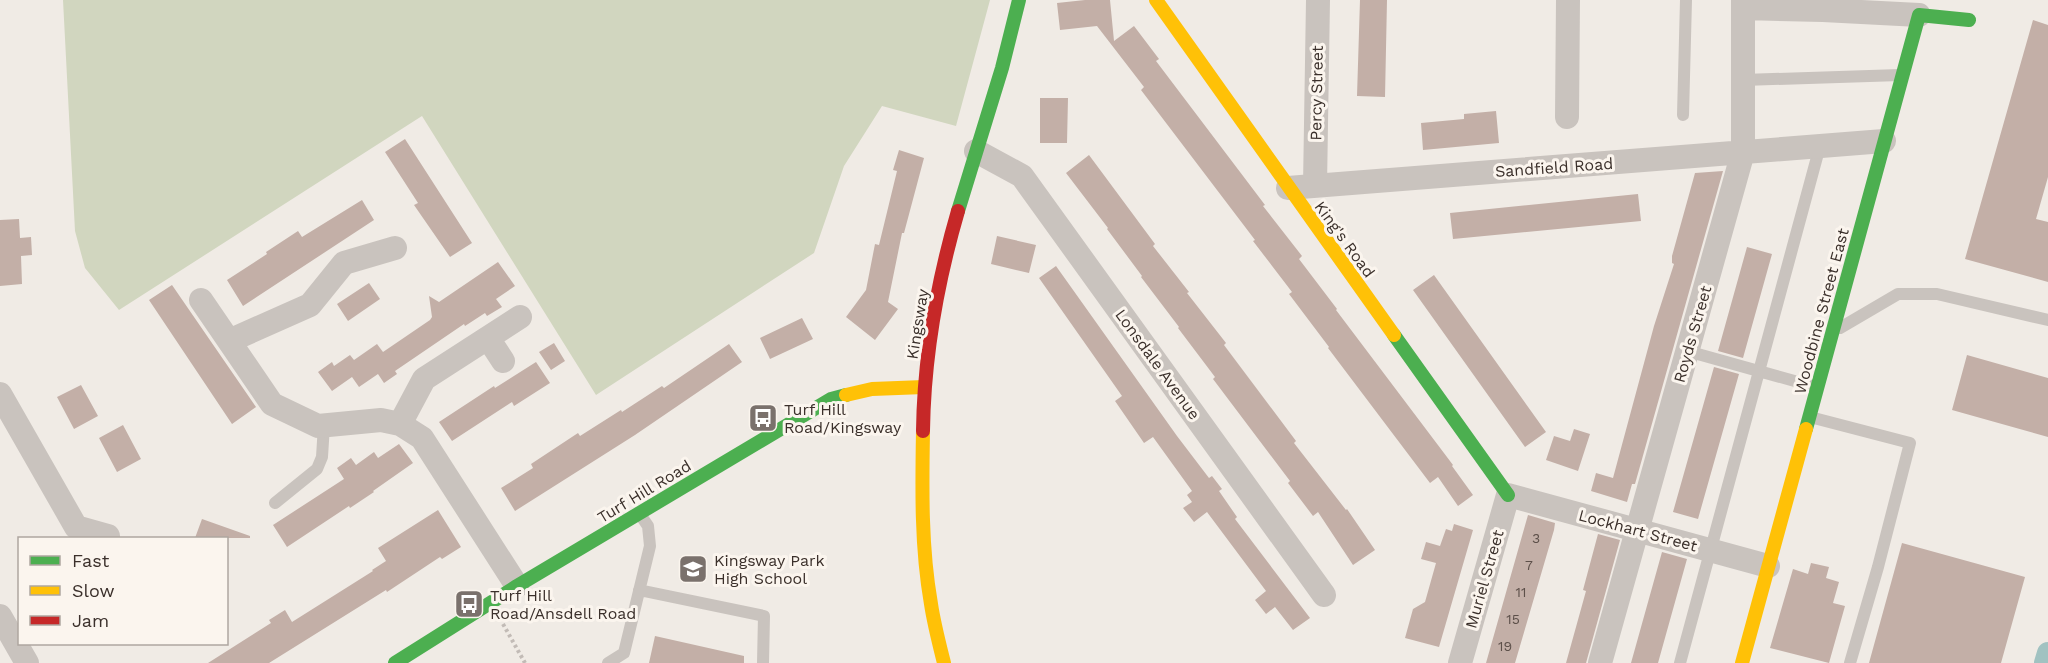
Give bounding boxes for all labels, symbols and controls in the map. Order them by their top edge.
street label: Percy Street [1306,45,1327,141]
street label: Sandfield Road [1494,154,1614,181]
street label: King's Road [1311,197,1379,281]
street label: Woodbine Street East [1790,226,1853,396]
street label: Royds Street [1670,283,1715,385]
street label: Kingsway [903,287,933,361]
street label: Lonsdale Avenue [1111,305,1204,423]
place label: Turf Hill Road/Kingsway [784,400,902,437]
bus stop icon: Turf Hill Road/Kingsway [747,402,779,434]
street label: Turf Hill Road [594,456,695,527]
street label: Lockhart Street [1576,505,1700,556]
street label: Muriel Street [1461,528,1508,630]
house number: 3 [1532,530,1540,546]
legend [18,537,228,645]
text: Fast [72,550,110,571]
place label: Kingsway Park High School [714,551,825,588]
school or university icon: Kingsway Park High School [677,553,709,585]
house number: 7 [1525,557,1533,573]
text: Slow [72,580,115,601]
house number: 11 [1516,584,1526,600]
place label: Turf Hill Road/Ansdell Road [490,586,636,623]
bus stop icon: Turf Hill Road/Ansdell Road [453,588,485,620]
text: Jam [72,610,109,631]
house number: 15 [1506,611,1520,627]
house number: 19 [1498,638,1512,654]

